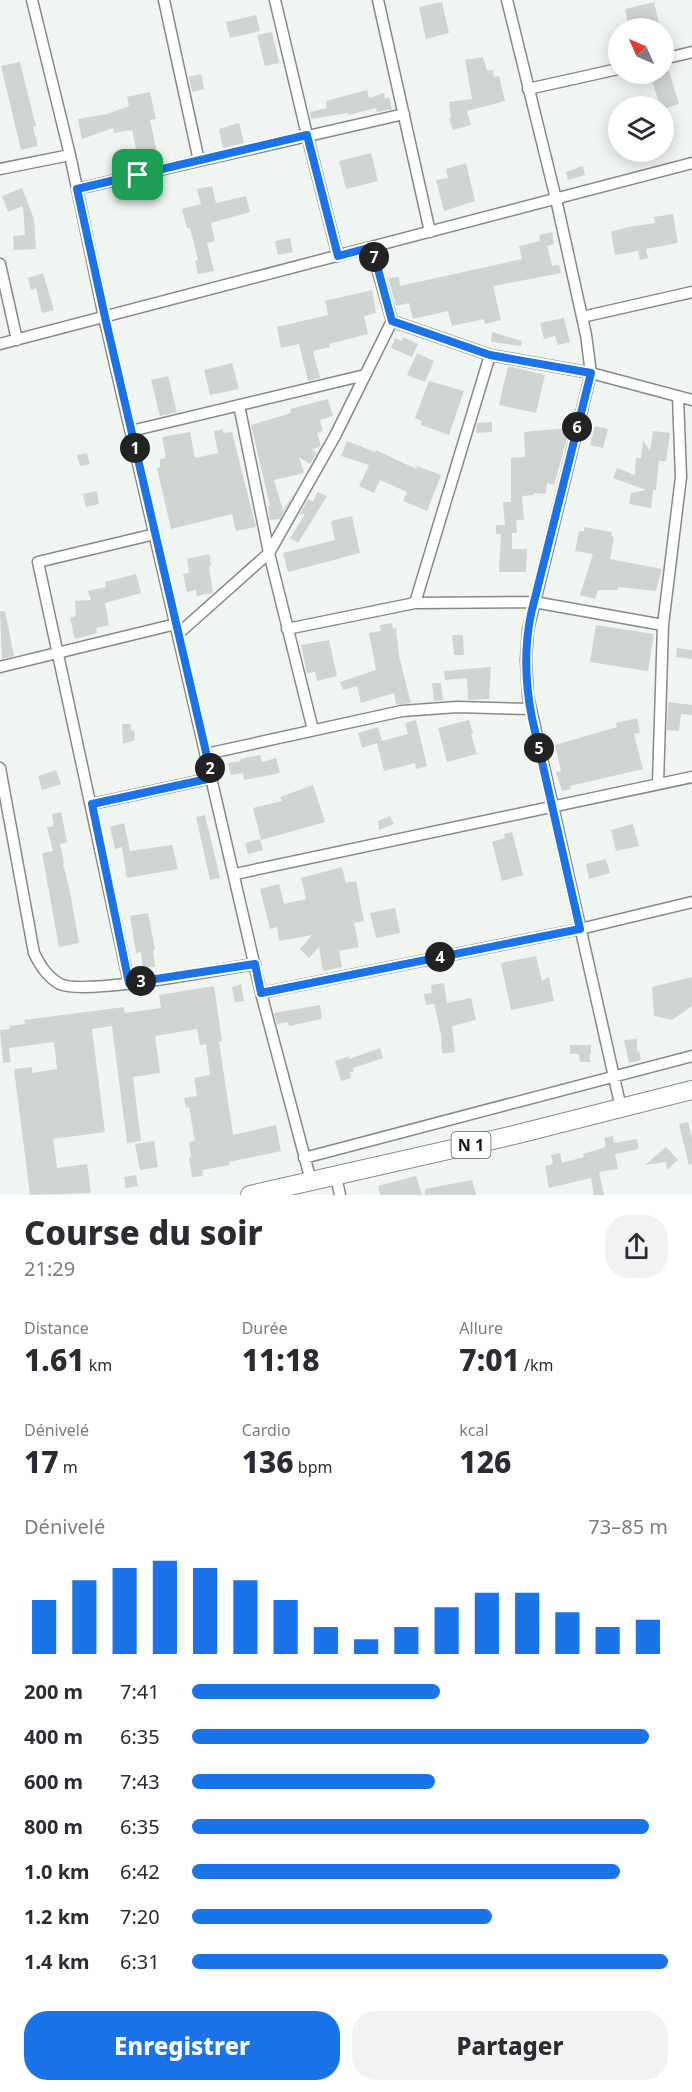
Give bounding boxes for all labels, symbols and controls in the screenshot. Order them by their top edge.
north arrow [608,18,674,84]
map controls [608,18,674,162]
button: layers [608,96,674,162]
pin [112,149,163,200]
icon: arrive [121,158,154,191]
pin: 7 [359,242,389,272]
text: 7 [369,246,379,268]
pin: 6 [562,412,592,442]
text: 6 [572,416,582,438]
pin: 1 [120,433,150,463]
text: 1 [130,437,140,459]
pin: 5 [524,733,554,763]
text: 5 [534,737,544,759]
pin: 2 [195,753,225,783]
text: 2 [205,757,215,779]
pin: 4 [425,942,455,972]
text: 4 [435,946,445,968]
pin: 3 [126,966,156,996]
text: 3 [136,970,146,992]
road number: N 1 [452,1132,490,1158]
text: Course du soir [24,1210,263,1255]
button: share [605,1215,668,1278]
text: 21:29 [24,1255,75,1282]
text: Distance [24,1317,89,1339]
text: Durée [242,1317,288,1339]
text: Allure [459,1317,503,1339]
text: 1.61 [24,1339,85,1380]
text: 11:18 [242,1339,320,1380]
text: 7:01 [459,1339,520,1380]
text: km [85,1354,112,1376]
text: /km [520,1354,554,1376]
text: Dénivelé [24,1419,89,1441]
text: Cardio [242,1419,291,1441]
text: kcal [459,1419,489,1441]
text: 17 [24,1441,59,1482]
text: 136 [242,1441,294,1482]
text: 126 [459,1441,511,1482]
text: m [59,1456,78,1478]
text: bpm [294,1456,333,1478]
text: Dénivelé [24,1513,105,1540]
text: 73–85 m [588,1513,668,1540]
text: 200 m [24,1678,83,1705]
text: 7:41 [120,1678,160,1705]
text: 400 m [24,1723,83,1750]
text: 6:35 [120,1723,160,1750]
text: 600 m [24,1768,83,1795]
text: 7:43 [120,1768,160,1795]
text: 800 m [24,1813,83,1840]
text: 6:35 [120,1813,160,1840]
text: 1.0 km [24,1858,90,1885]
text: 6:42 [120,1858,160,1885]
text: 1.2 km [24,1903,90,1930]
text: 7:20 [120,1903,160,1930]
text: 1.4 km [24,1948,90,1975]
text: 6:31 [120,1948,160,1975]
button: Enregistrer [24,2011,340,2080]
button: Partager [352,2011,668,2080]

